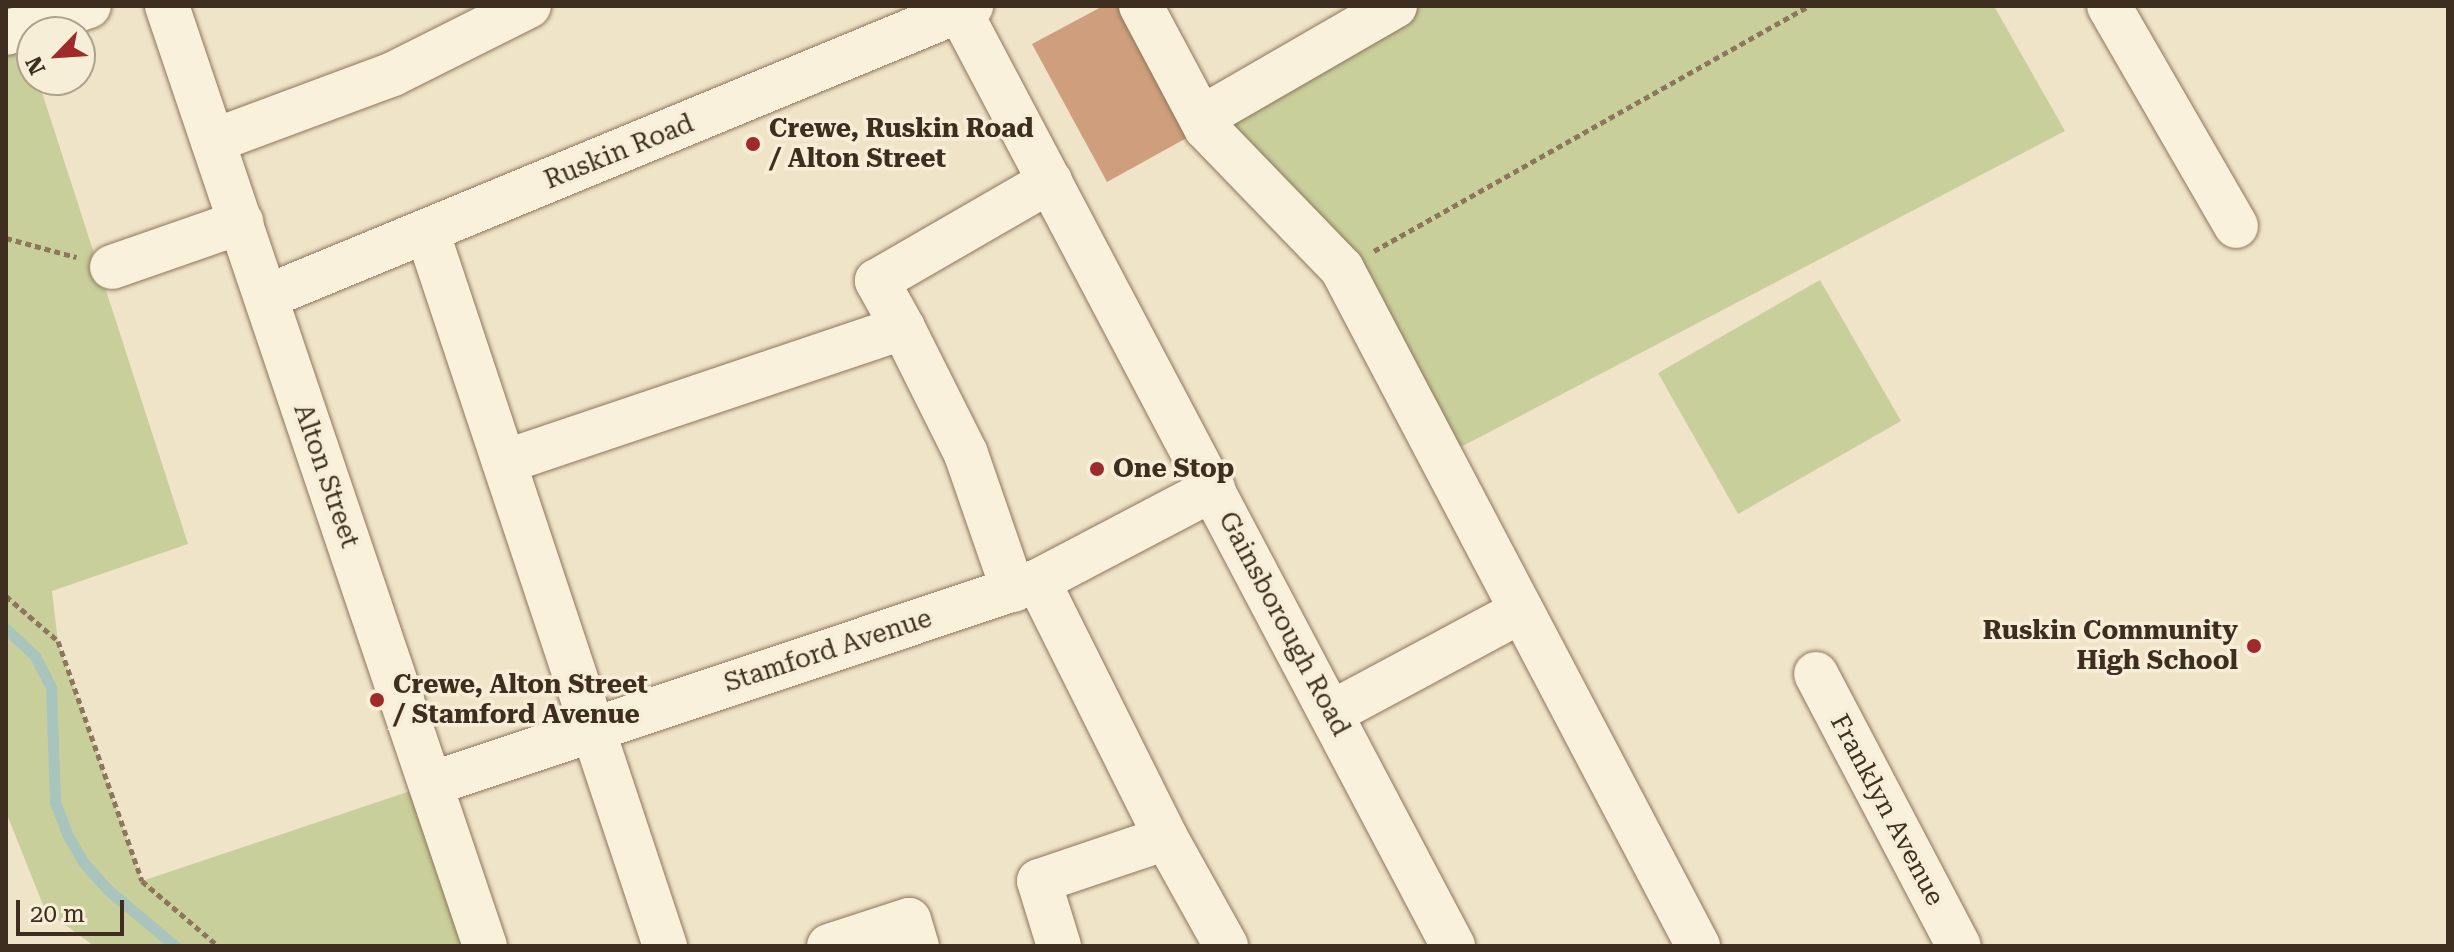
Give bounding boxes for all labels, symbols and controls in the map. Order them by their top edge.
north arrow [16,16,96,96]
text: N [21,53,51,78]
street label: Ruskin Road [540,108,698,196]
place label: Crewe, Ruskin Road / Alton Street [769,113,1034,174]
marker: Crewe, Ruskin Road / Alton Street [744,135,762,153]
street label: Alton Street [287,400,365,552]
place label: One Stop [1113,453,1234,485]
marker: One Stop [1088,460,1106,478]
street label: Gainsborough Road [1212,507,1356,741]
street label: Stamford Avenue [720,603,936,699]
place label: Ruskin Community High School [1983,615,2238,676]
marker: Ruskin Community High School [2245,637,2263,655]
place label: Crewe, Alton Street / Stamford Avenue [393,669,648,730]
marker: Crewe, Alton Street / Stamford Avenue [368,691,386,709]
street label: Franklyn Avenue [1823,709,1951,911]
scale bar [20,884,128,934]
text: 20 m [30,900,85,928]

